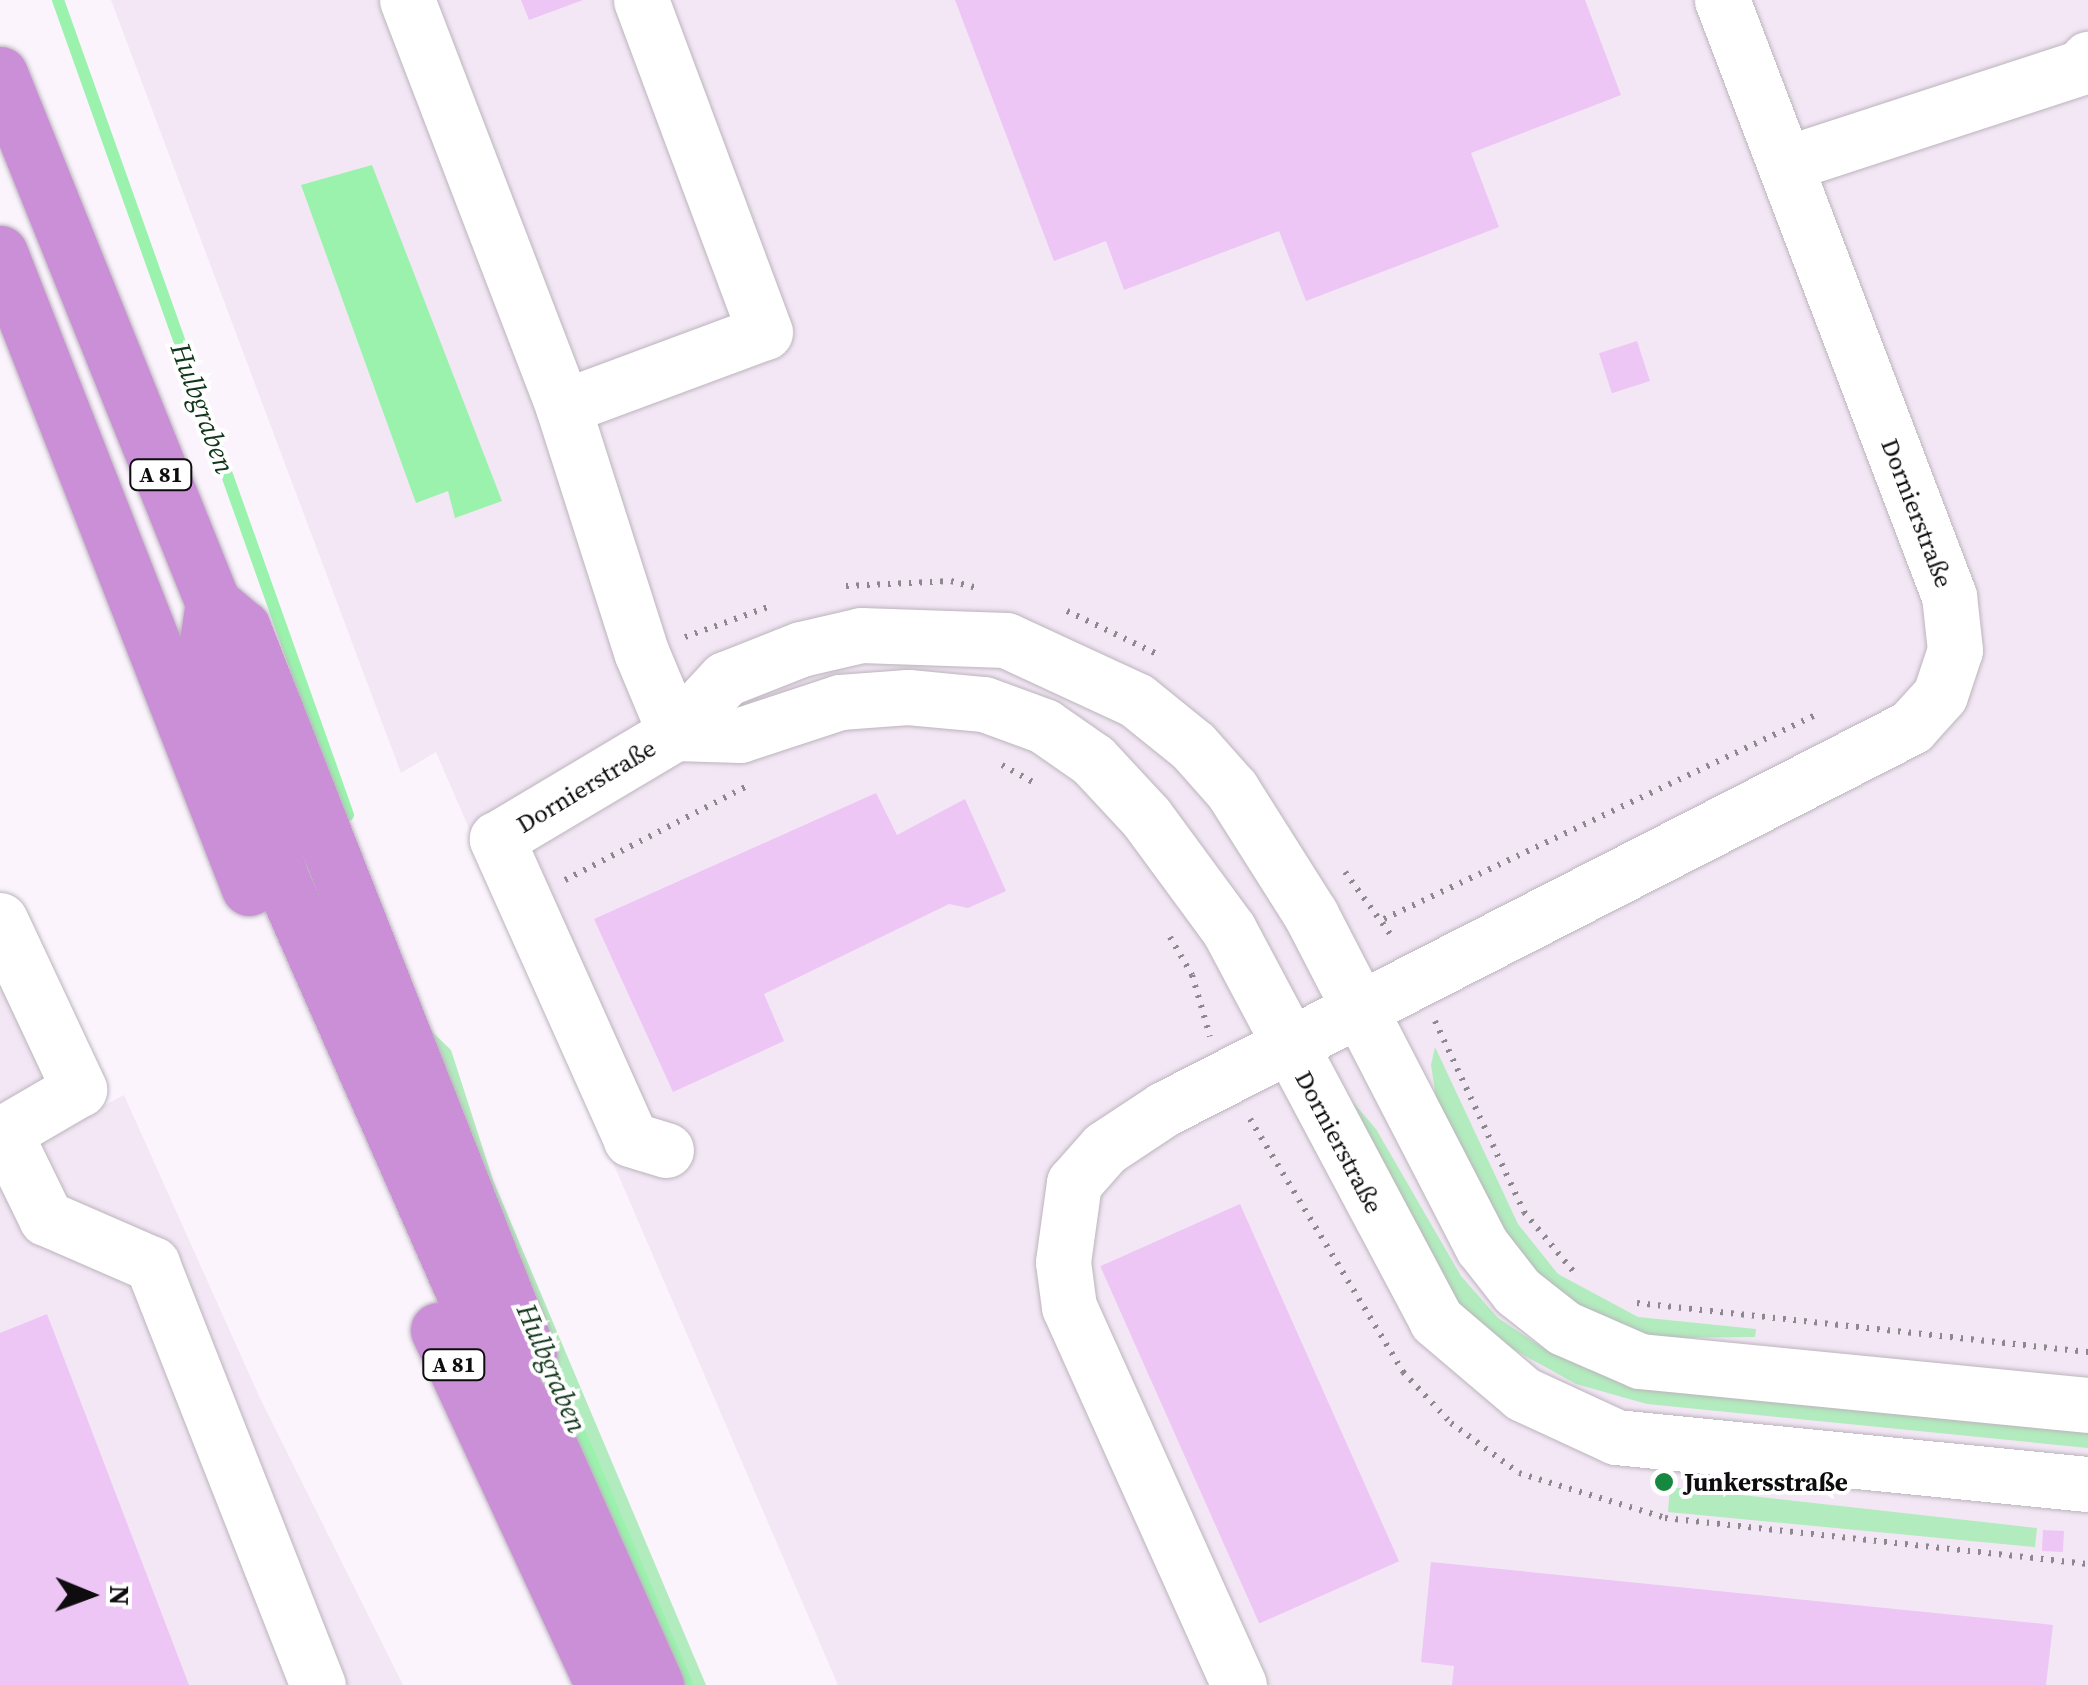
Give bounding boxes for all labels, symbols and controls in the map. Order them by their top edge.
water label: Hulbgraben [164,338,242,478]
street label: Dornierstraße [1875,434,1959,592]
road number: A 81 [128,458,194,492]
street label: Dornierstraße [511,733,661,839]
street label: Dornierstraße [1289,1066,1389,1218]
water label: Hulbgraben [510,1299,594,1437]
road number: A 81 [422,1348,486,1382]
place label: Junkersstraße [1684,1467,1848,1497]
marker: Junkersstraße [1653,1471,1675,1493]
north arrow [40,1545,140,1645]
text: N [101,1585,139,1606]

